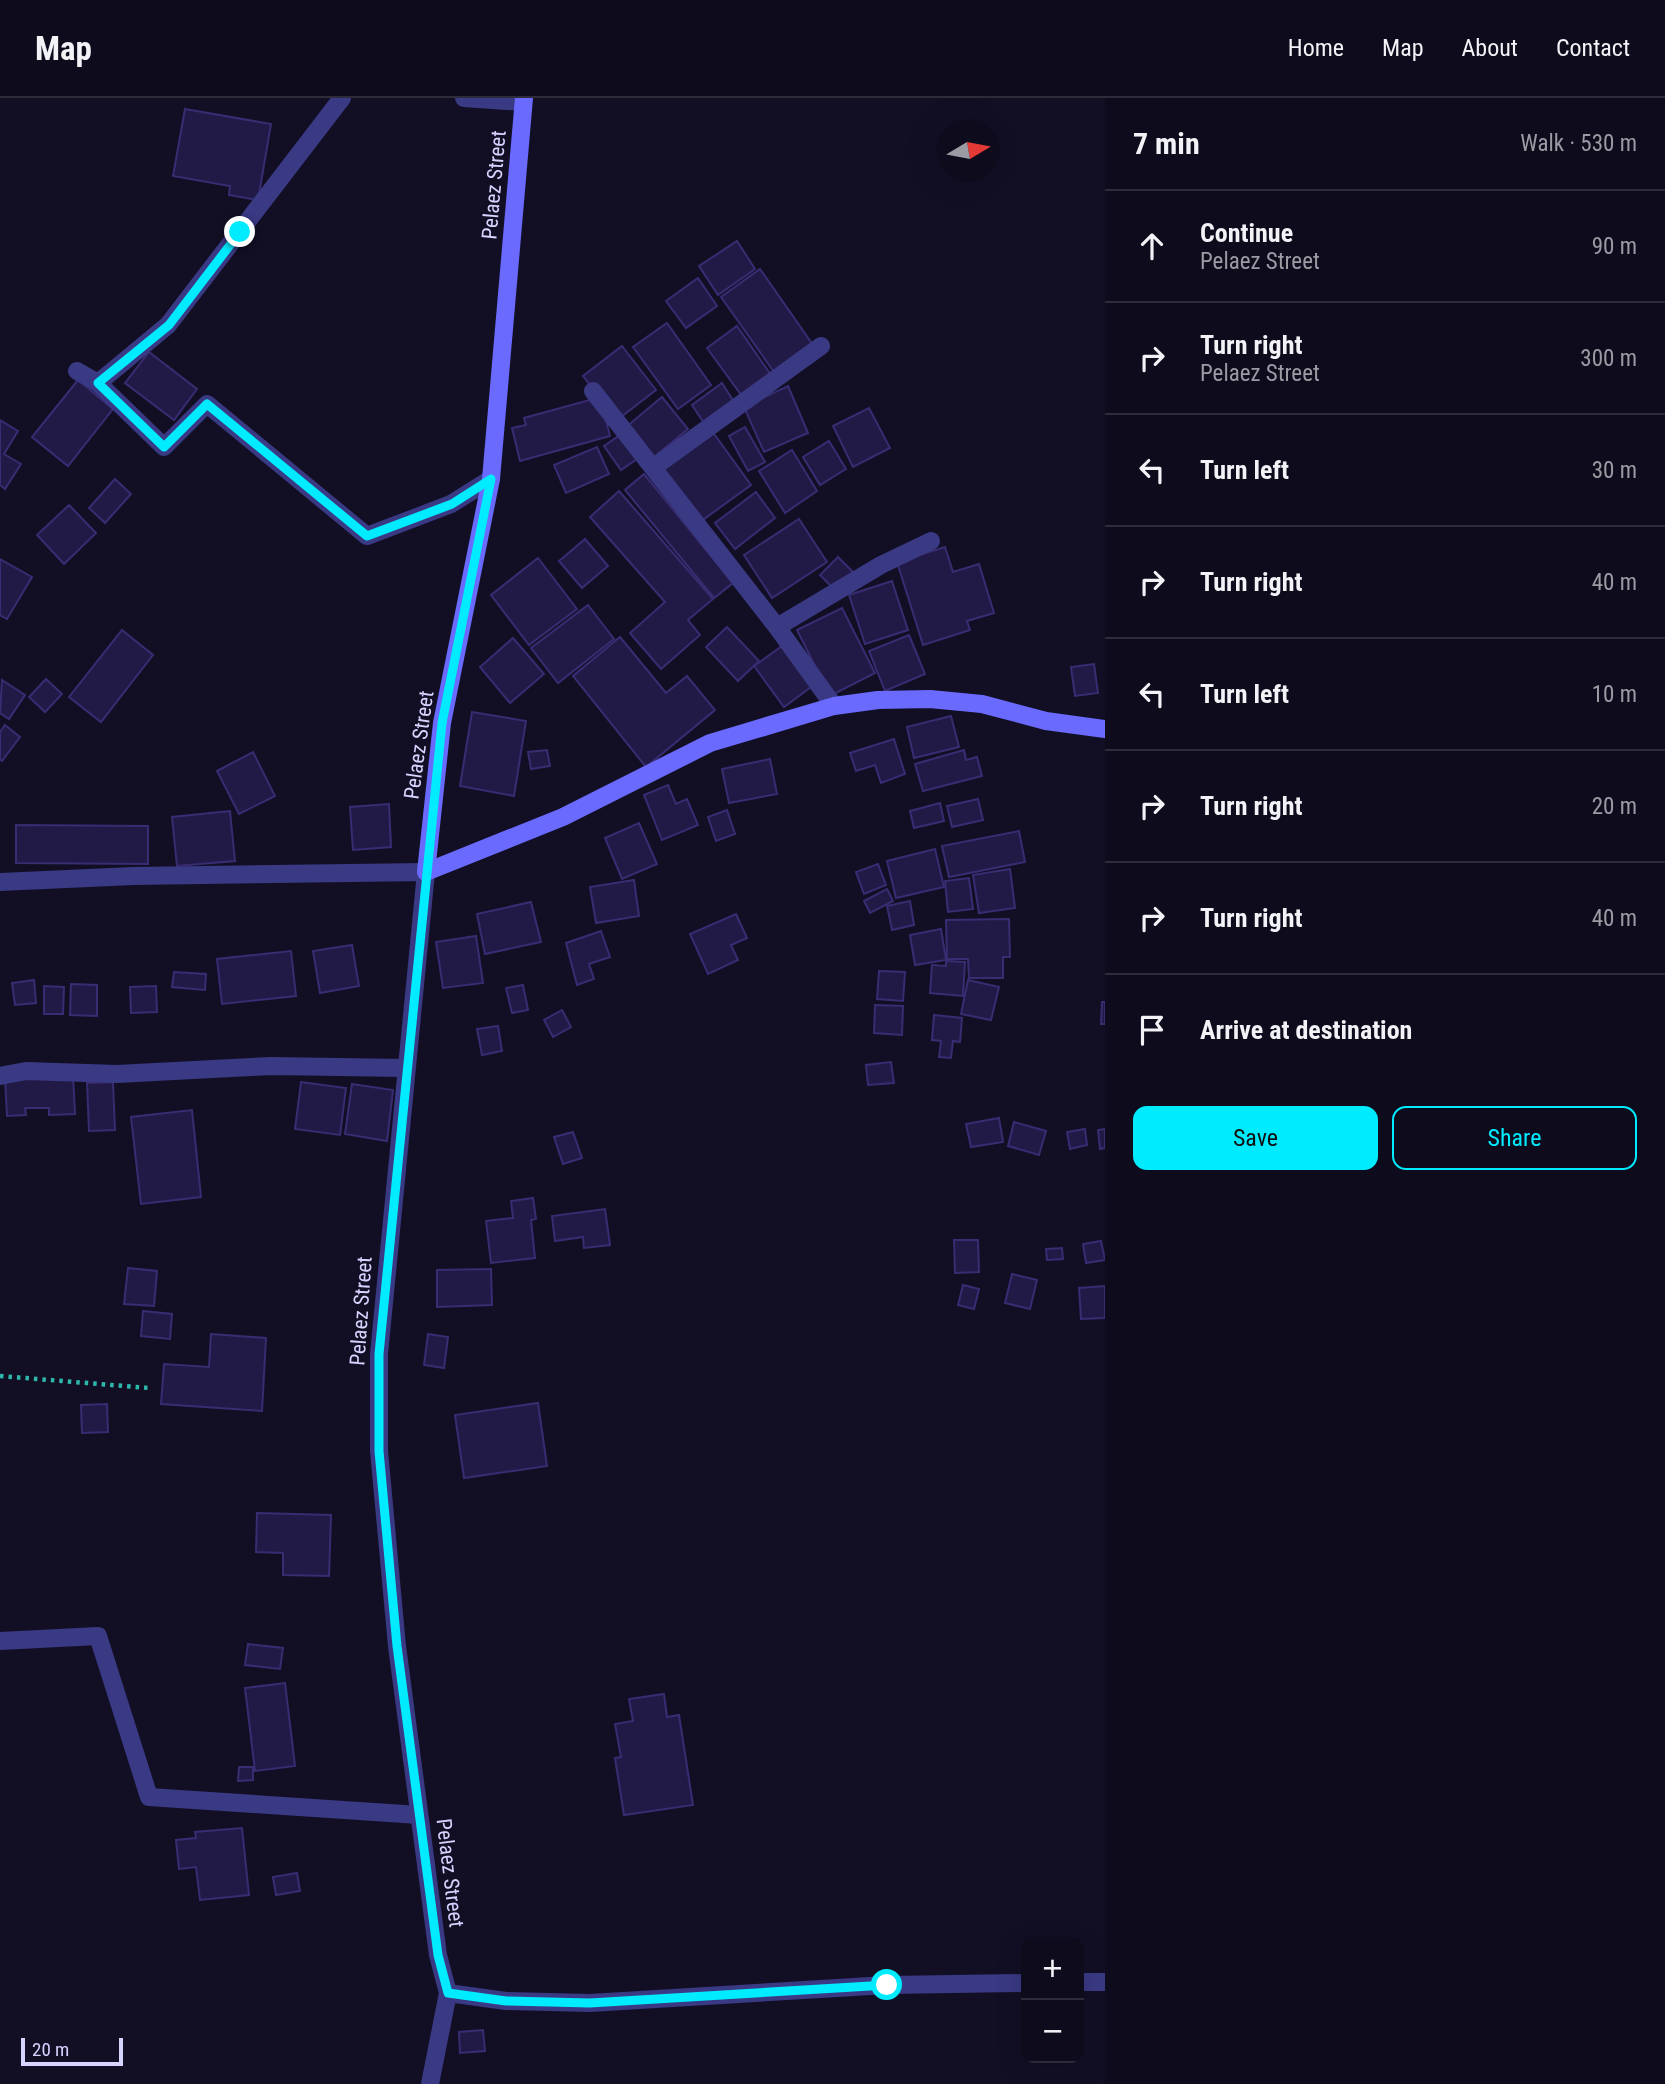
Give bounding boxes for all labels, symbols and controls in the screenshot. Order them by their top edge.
text: Map [35,29,92,68]
text: Home [1288,34,1344,62]
text: Map [1382,34,1424,62]
text: About [1462,34,1518,62]
text: Contact [1556,34,1630,62]
north arrow [937,119,1000,182]
text: 7 min [1133,126,1200,161]
street label: Pelaez Street [477,129,511,241]
text: Walk · 530 m [1520,130,1637,157]
route end [224,216,255,247]
text: Continue [1200,218,1293,248]
icon: ahead [1133,227,1171,265]
text: 90 m [1592,233,1637,260]
text: Pelaez Street [1200,248,1320,275]
text: Turn right [1200,330,1302,360]
icon: right [1133,339,1171,377]
text: 300 m [1580,345,1637,372]
text: Pelaez Street [1200,360,1320,387]
icon: left [1133,451,1171,489]
text: Turn left [1200,455,1289,485]
text: 30 m [1592,457,1637,484]
icon: right [1133,563,1171,601]
text: Turn right [1200,567,1302,597]
text: 40 m [1592,569,1637,596]
icon: left [1133,675,1171,713]
text: Turn left [1200,679,1289,709]
text: 10 m [1592,681,1637,708]
street label: Pelaez Street [400,689,438,801]
icon: right [1133,787,1171,825]
text: Turn right [1200,791,1302,821]
text: 20 m [1592,793,1637,820]
icon: right [1133,899,1171,937]
text: Turn right [1200,903,1302,933]
text: 40 m [1592,905,1637,932]
icon: arrive [1133,1011,1171,1049]
text: Arrive at destination [1200,1015,1412,1045]
button: Save [1133,1106,1378,1170]
button: Share [1392,1106,1637,1170]
street label: Pelaez Street [345,1256,377,1366]
street label: Pelaez Street [431,1817,469,1929]
map controls [1021,1937,1084,2063]
button: + [1021,1937,1084,2000]
route start [871,1969,902,2000]
button: − [1021,2000,1084,2063]
scale bar [21,2035,122,2067]
text: 20 m [32,2038,69,2061]

